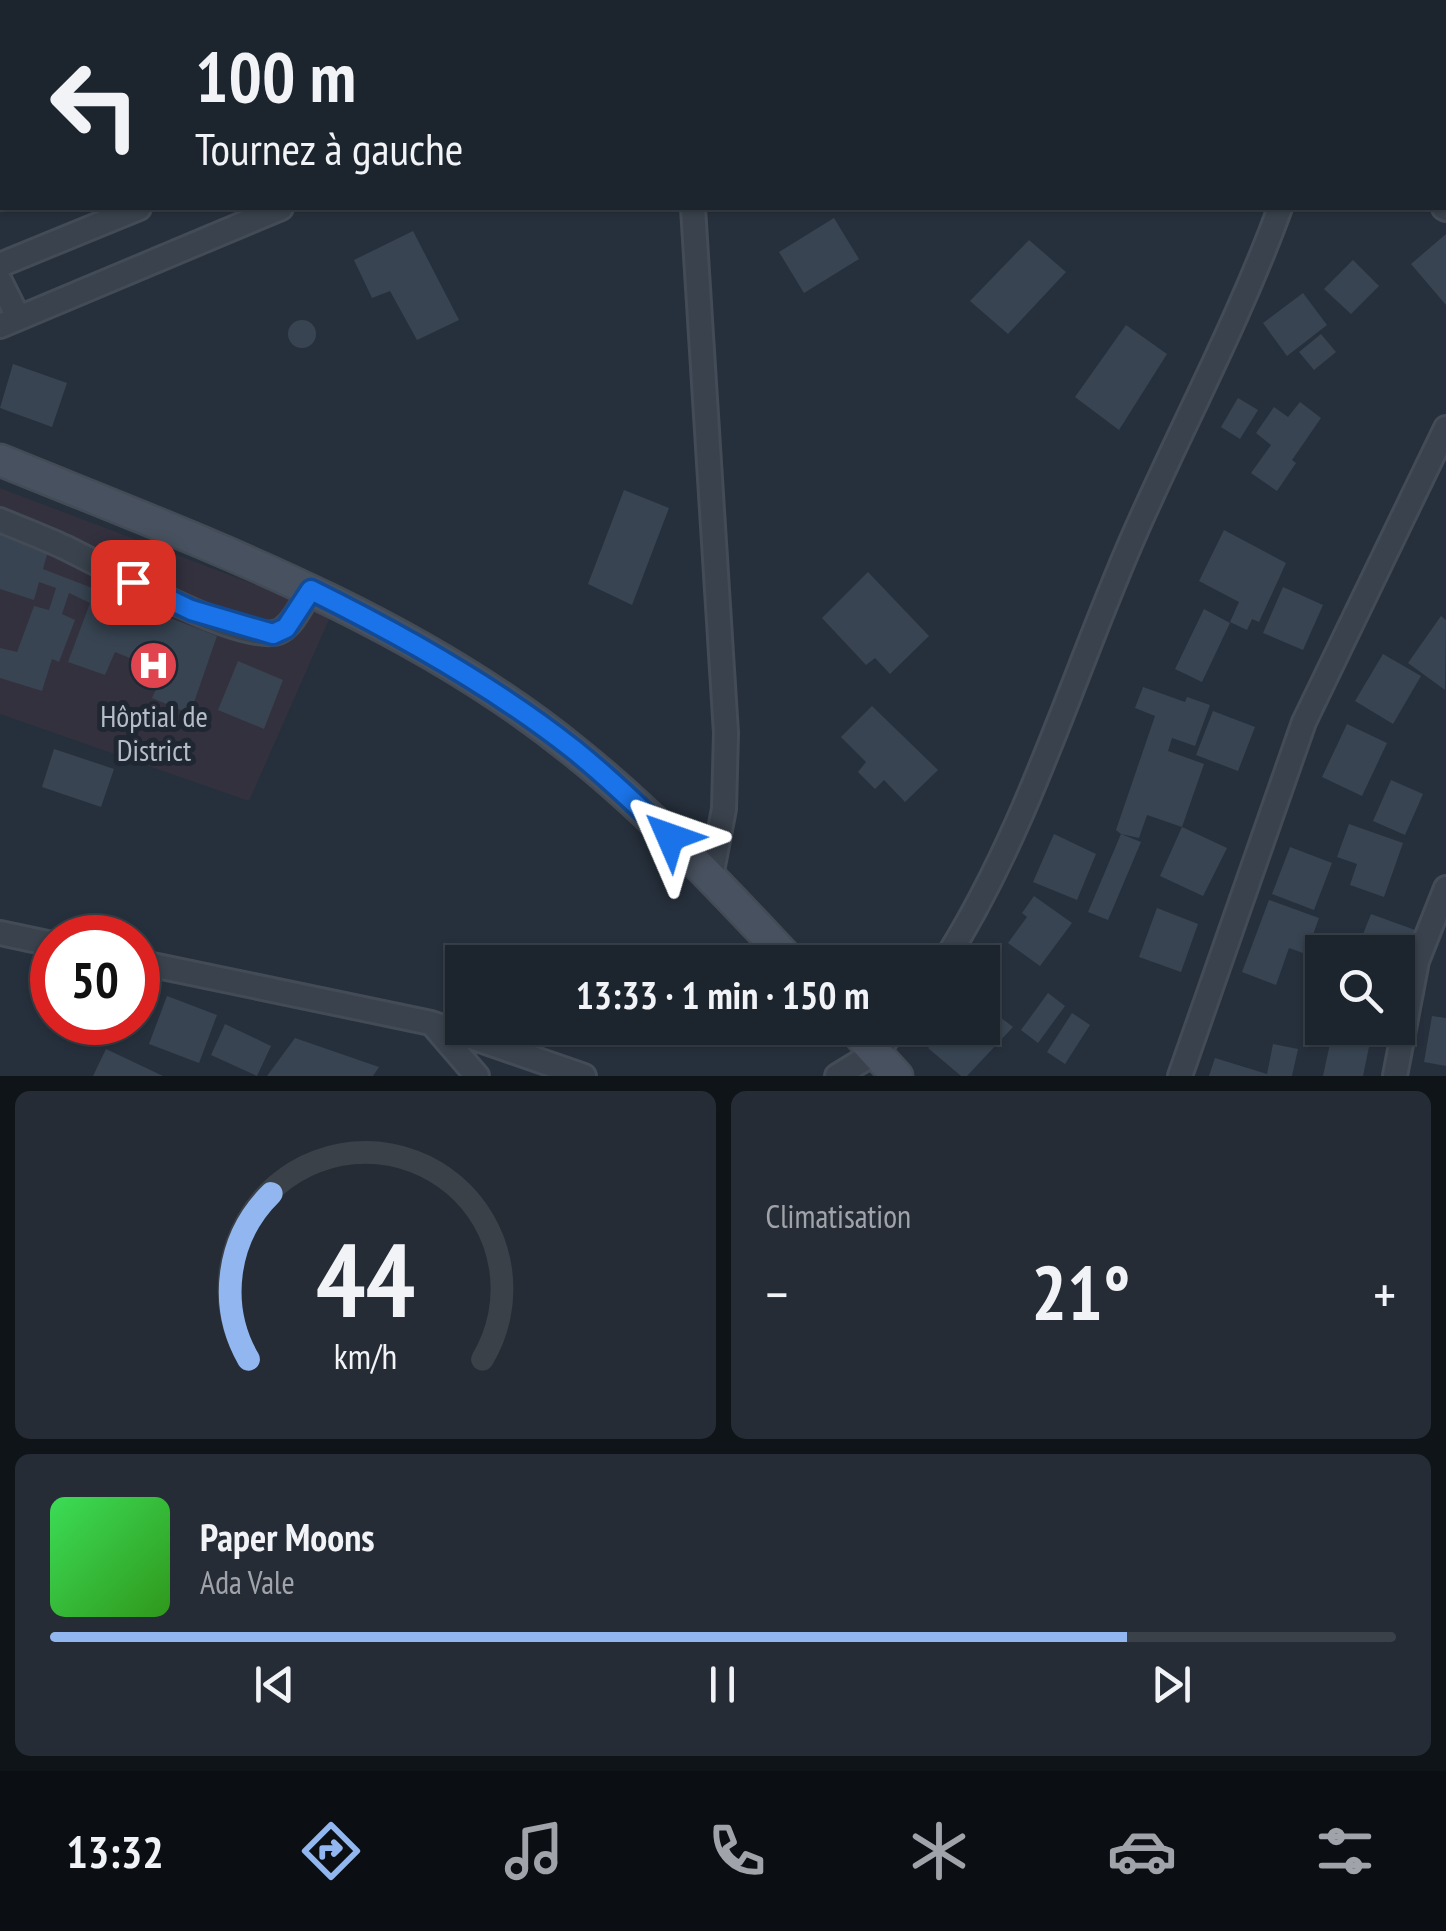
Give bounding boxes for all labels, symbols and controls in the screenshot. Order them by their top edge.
text: 100 m [195,31,356,121]
icon: left [30,40,160,170]
text: Tournez à gauche [195,119,463,177]
pin [91,540,176,625]
icon: arrive [106,555,161,610]
hospital icon: Hôptial de District [128,640,180,692]
place label: Hôptial de District [100,696,208,769]
position arrow [618,785,722,889]
speed limit sign: 50 [30,915,160,1045]
map controls [1305,935,1415,1045]
button: search [1305,935,1415,1045]
text: 13:33 · 1 min · 150 m [576,970,869,1019]
text: Climatisation [766,1195,911,1237]
text: 44 [316,1211,415,1346]
text: 21° [1031,1244,1130,1341]
text: − [766,1258,788,1329]
text: + [1373,1258,1396,1329]
text: km/h [334,1333,397,1379]
text: Paper Moons [200,1512,375,1561]
text: Ada Vale [200,1561,295,1603]
icon: previous [247,1657,302,1712]
icon: pause [695,1657,750,1712]
icon: next [1144,1657,1199,1712]
icon: directions [296,1816,366,1886]
icon: music [499,1816,569,1886]
icon: phone [702,1816,772,1886]
icon: climate [904,1816,974,1886]
icon: car [1107,1816,1177,1886]
icon: filters [1310,1816,1380,1886]
text: 13:32 [66,1822,164,1880]

